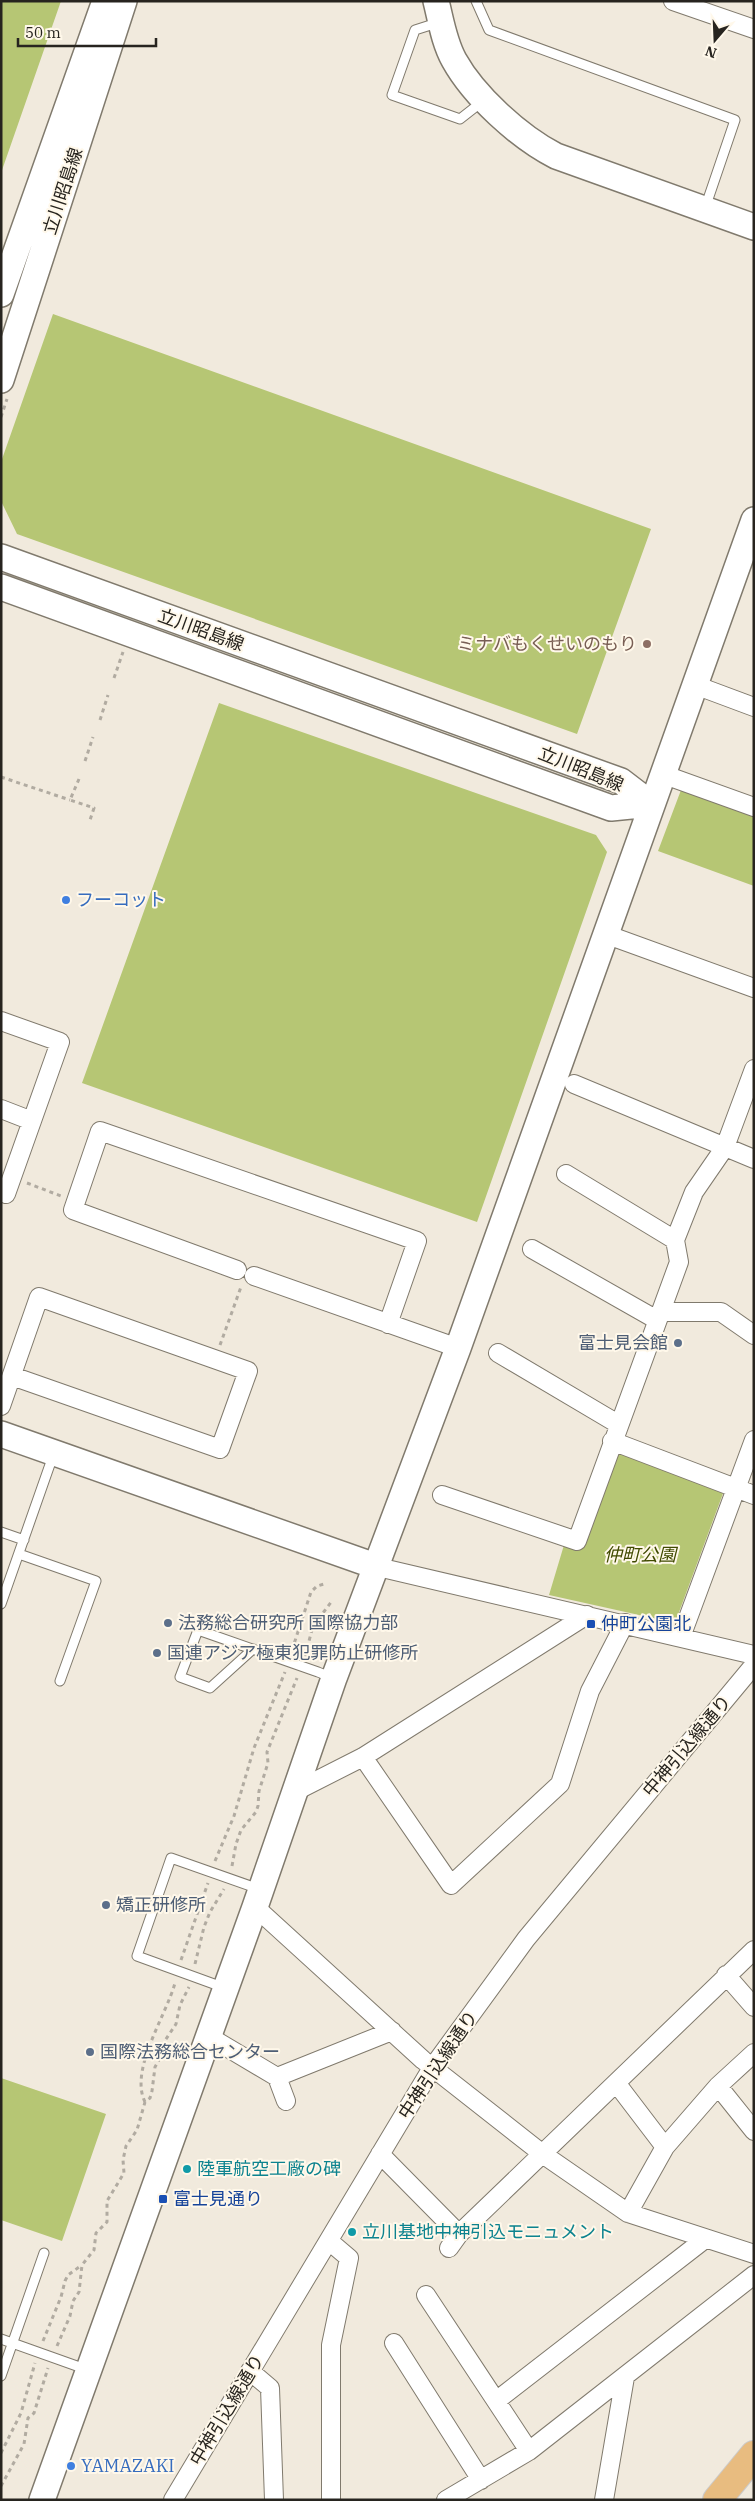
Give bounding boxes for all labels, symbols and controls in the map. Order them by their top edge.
scale bar [18,15,155,47]
north arrow [690,15,740,65]
text: 50 m [25,23,61,42]
text: N [703,42,719,63]
street label: 立川昭島線 [38,144,87,237]
street label: 立川昭島線 [155,603,247,656]
place label: ミナバもくせいのもり [457,632,637,655]
marker: ミナバもくせいのもり [641,638,653,650]
street label: 立川昭島線 [535,741,627,796]
place label: フーコット [76,888,166,911]
marker: フーコット [60,894,72,906]
place label: 富士見会館 [578,1331,668,1354]
marker: 富士見会館 [672,1337,684,1349]
park label: 仲町公園 [604,1543,679,1566]
place label: 法務総合研究所 国際協力部 [178,1611,398,1634]
place label: 仲町公園北 [601,1612,691,1635]
marker: 法務総合研究所 国際協力部 [162,1617,174,1629]
marker: 仲町公園北 [585,1618,597,1630]
place label: 国連アジア極東犯罪防止研修所 [167,1641,418,1664]
marker: 国連アジア極東犯罪防止研修所 [151,1647,163,1659]
street label: 中神引込線通り [637,1690,736,1801]
place label: 矯正研修所 [116,1893,206,1916]
marker: 矯正研修所 [100,1899,112,1911]
street label: 中神引込線通り [393,2006,482,2123]
place label: 国際法務総合センター [100,2040,280,2063]
marker: 国際法務総合センター [84,2046,96,2058]
place label: 陸軍航空工廠の碑 [197,2157,341,2180]
marker: 陸軍航空工廠の碑 [181,2163,193,2175]
place label: 富士見通り [173,2187,263,2210]
marker: 富士見通り [157,2193,169,2205]
place label: 立川基地中神引込モニュメント [362,2220,614,2243]
marker: 立川基地中神引込モニュメント [346,2226,358,2238]
street label: 中神引込線通り [184,2350,269,2470]
place label: YAMAZAKI [81,2454,175,2477]
marker: YAMAZAKI [65,2460,77,2472]

